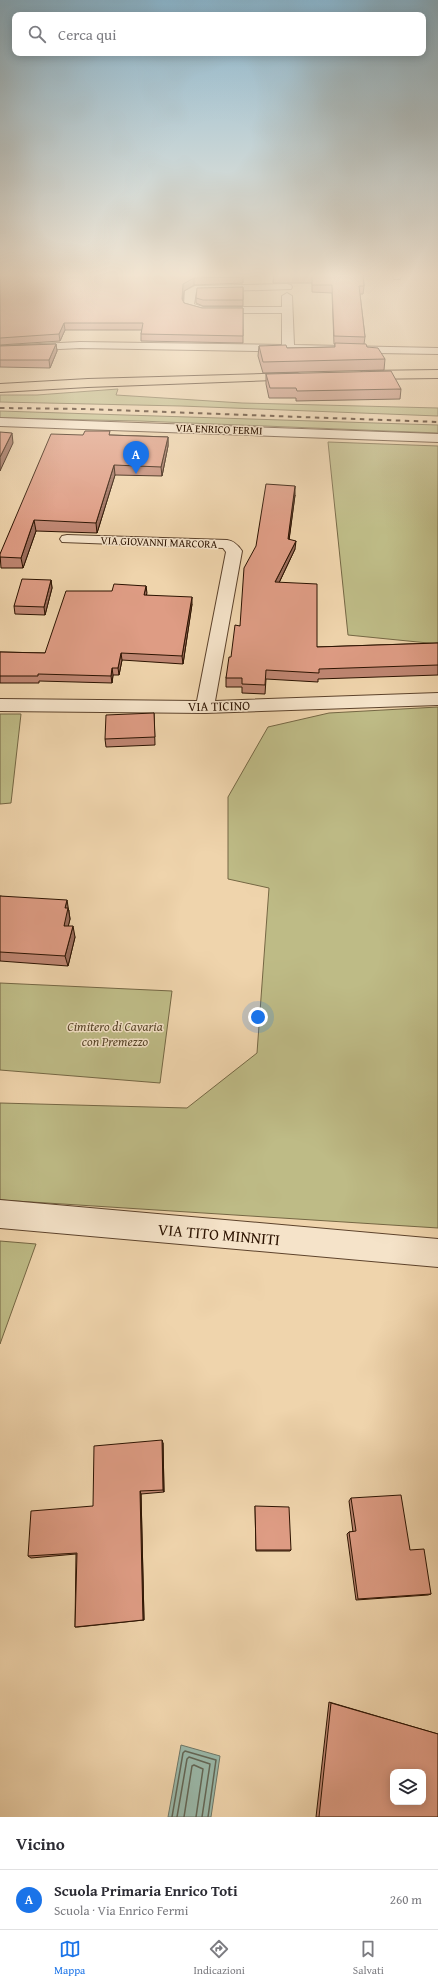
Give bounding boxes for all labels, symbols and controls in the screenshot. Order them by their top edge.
search box [12,12,426,56]
icon: search [26,23,48,45]
text: Cerca qui [58,24,116,45]
street label: VIA ENRICO FERMI [175,419,263,439]
pin: A [123,441,149,474]
street label: VIA GIOVANNI MARCORA [100,532,218,552]
street label: VIA TICINO [188,696,250,716]
your location [248,1007,268,1027]
park label: Cimitero di Cavaria con Premezzo [67,1017,163,1051]
street label: VIA TITO MINNITI [157,1217,281,1251]
map controls [390,1769,426,1805]
button: layers [390,1769,426,1805]
text: Vicino [16,1831,65,1856]
text: Scuola Primaria Enrico Toti [54,1880,238,1901]
text: A [25,1890,33,1909]
text: 260 m [390,1890,422,1909]
text: Scuola · Via Enrico Fermi [54,1901,188,1920]
tab: Mappa [54,1938,85,1978]
tab: Indicazioni [193,1938,245,1978]
tab: Salvati [353,1938,384,1978]

